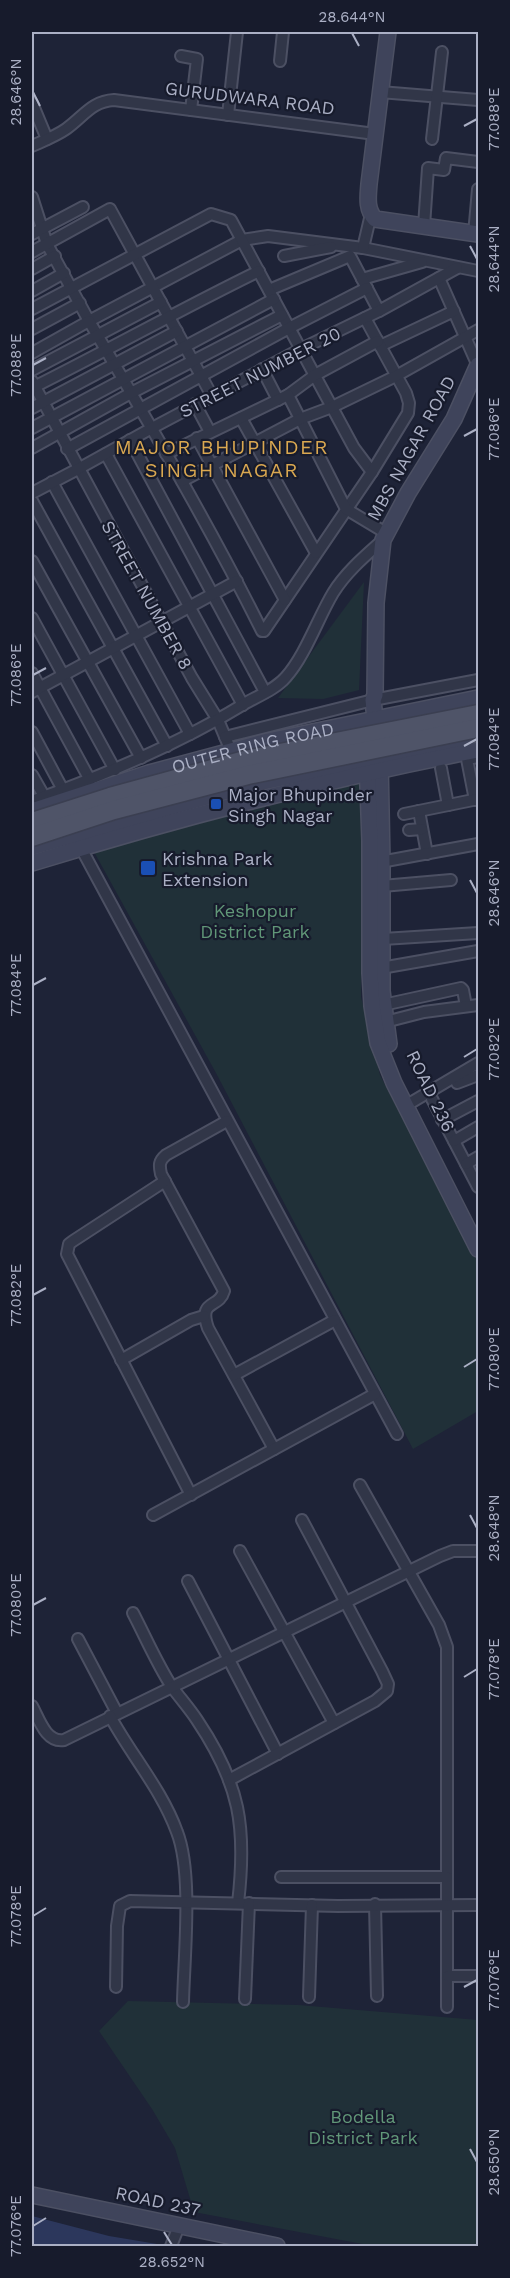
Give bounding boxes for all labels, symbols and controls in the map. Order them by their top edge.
text: 28.644°N [318,8,386,26]
text: 28.646°N [7,58,25,126]
street label: GURUDWARA ROAD [164,77,336,119]
text: 77.088°E [485,87,503,151]
text: 28.644°N [485,225,503,293]
street label: STREET NUMBER 20 [176,322,344,422]
text: 77.088°E [7,333,25,397]
street label: MBS NAGAR ROAD [362,372,460,524]
text: 77.086°E [485,397,503,461]
district label: MAJOR BHUPINDER SINGH NAGAR [115,435,329,482]
street label: STREET NUMBER 8 [97,517,197,673]
text: 77.086°E [7,643,25,707]
text: 77.084°E [485,707,503,771]
street label: OUTER RING ROAD [169,717,336,777]
place label: Major Bhupinder Singh Nagar [228,784,372,826]
marker: Major Bhupinder Singh Nagar [209,797,223,811]
place label: Krishna Park Extension [162,848,272,890]
marker: Krishna Park Extension [139,859,157,877]
text: 28.646°N [485,859,503,927]
park label: Keshopur District Park [200,900,310,942]
text: 77.084°E [7,953,25,1017]
text: 77.082°E [485,1018,503,1080]
street label: ROAD 236 [402,1047,460,1135]
text: 77.082°E [7,1264,25,1326]
text: 77.080°E [485,1327,503,1391]
text: 28.648°N [485,1494,503,1562]
text: 77.080°E [7,1573,25,1637]
text: 77.078°E [485,1638,503,1700]
text: 77.078°E [7,1885,25,1947]
text: 77.076°E [485,1949,503,2011]
park label: Bodella District Park [308,2106,418,2148]
text: 28.650°N [485,2129,503,2195]
street label: ROAD 237 [114,2182,202,2220]
text: 77.076°E [7,2195,25,2257]
text: 28.652°N [139,2253,205,2271]

